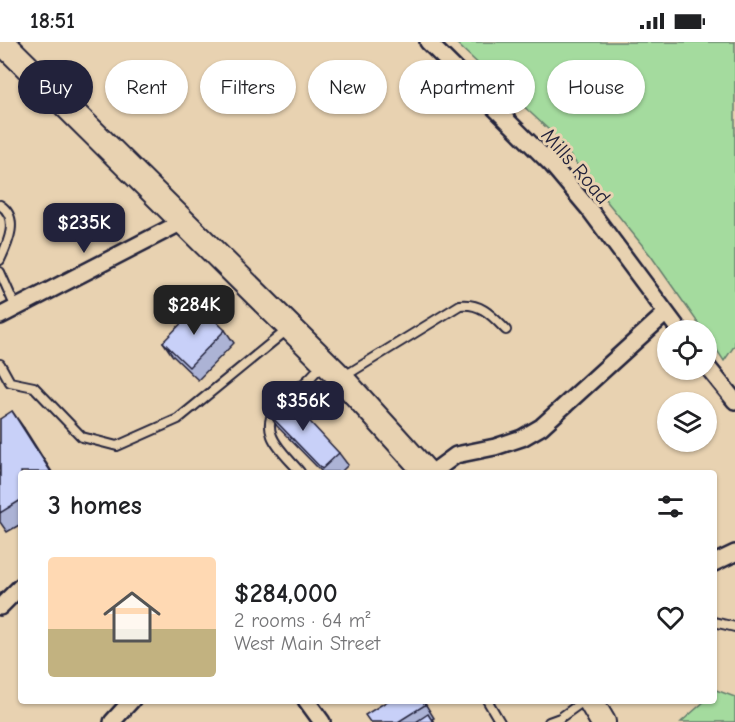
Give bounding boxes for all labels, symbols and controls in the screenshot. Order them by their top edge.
text: 18:51 [30,8,75,34]
chip: Buy [18,60,93,114]
chip: Rent [105,60,188,114]
chip: Filters [200,60,296,114]
chip: New [308,60,387,114]
chip: Apartment [399,60,535,114]
chip: House [547,60,645,114]
street label: Mills Road [537,123,615,209]
pin: $235K [42,203,126,254]
text: $235K [57,211,111,234]
pin: $284K [152,285,236,336]
text: $284K [168,293,220,316]
map controls [657,320,717,452]
button: locate [657,320,717,380]
pin: $356K [261,381,345,432]
text: $356K [276,389,330,412]
button: layers [657,392,717,452]
icon: filters [654,490,687,523]
text: 3 homes [48,491,142,521]
text: $284,000 [234,579,338,609]
icon: home [96,581,168,653]
icon: heart [654,601,687,634]
text: 2 rooms · 64 m² [234,609,370,632]
text: West Main Street [234,632,380,655]

